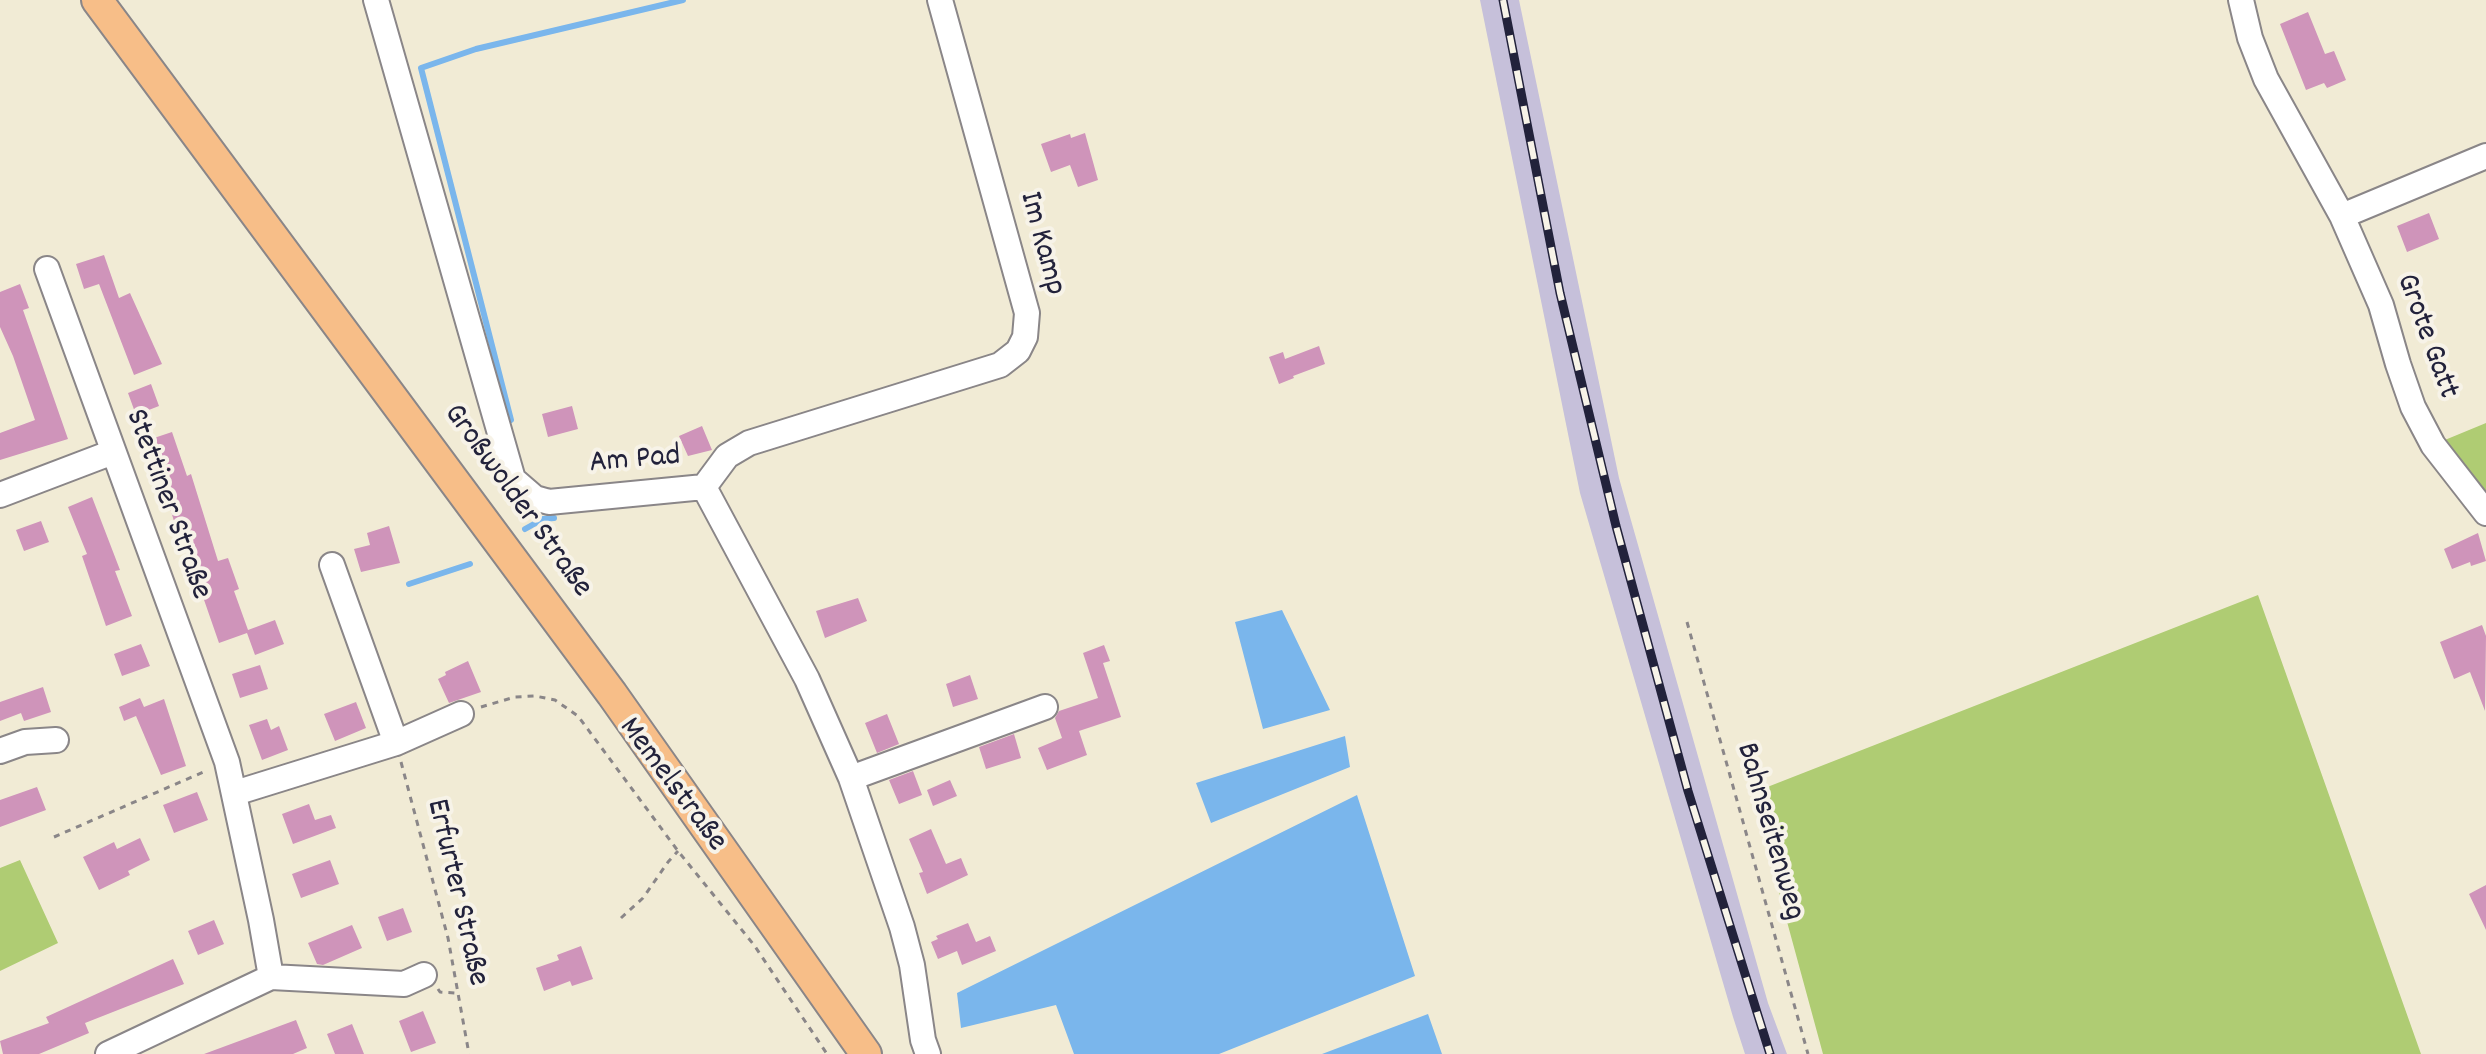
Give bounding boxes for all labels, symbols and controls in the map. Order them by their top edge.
street label: Im Kamp [1008,188,1072,300]
street label: Grote Gatt [2385,269,2465,405]
street label: Großwolder Straße [433,398,599,606]
street label: Stettiner Straße [114,405,218,605]
street label: Am Pad [588,439,682,485]
street label: Memelstraße [608,711,734,861]
street label: Bahnseitenweg [1724,739,1812,925]
street label: Erfurter Straße [415,796,495,990]

